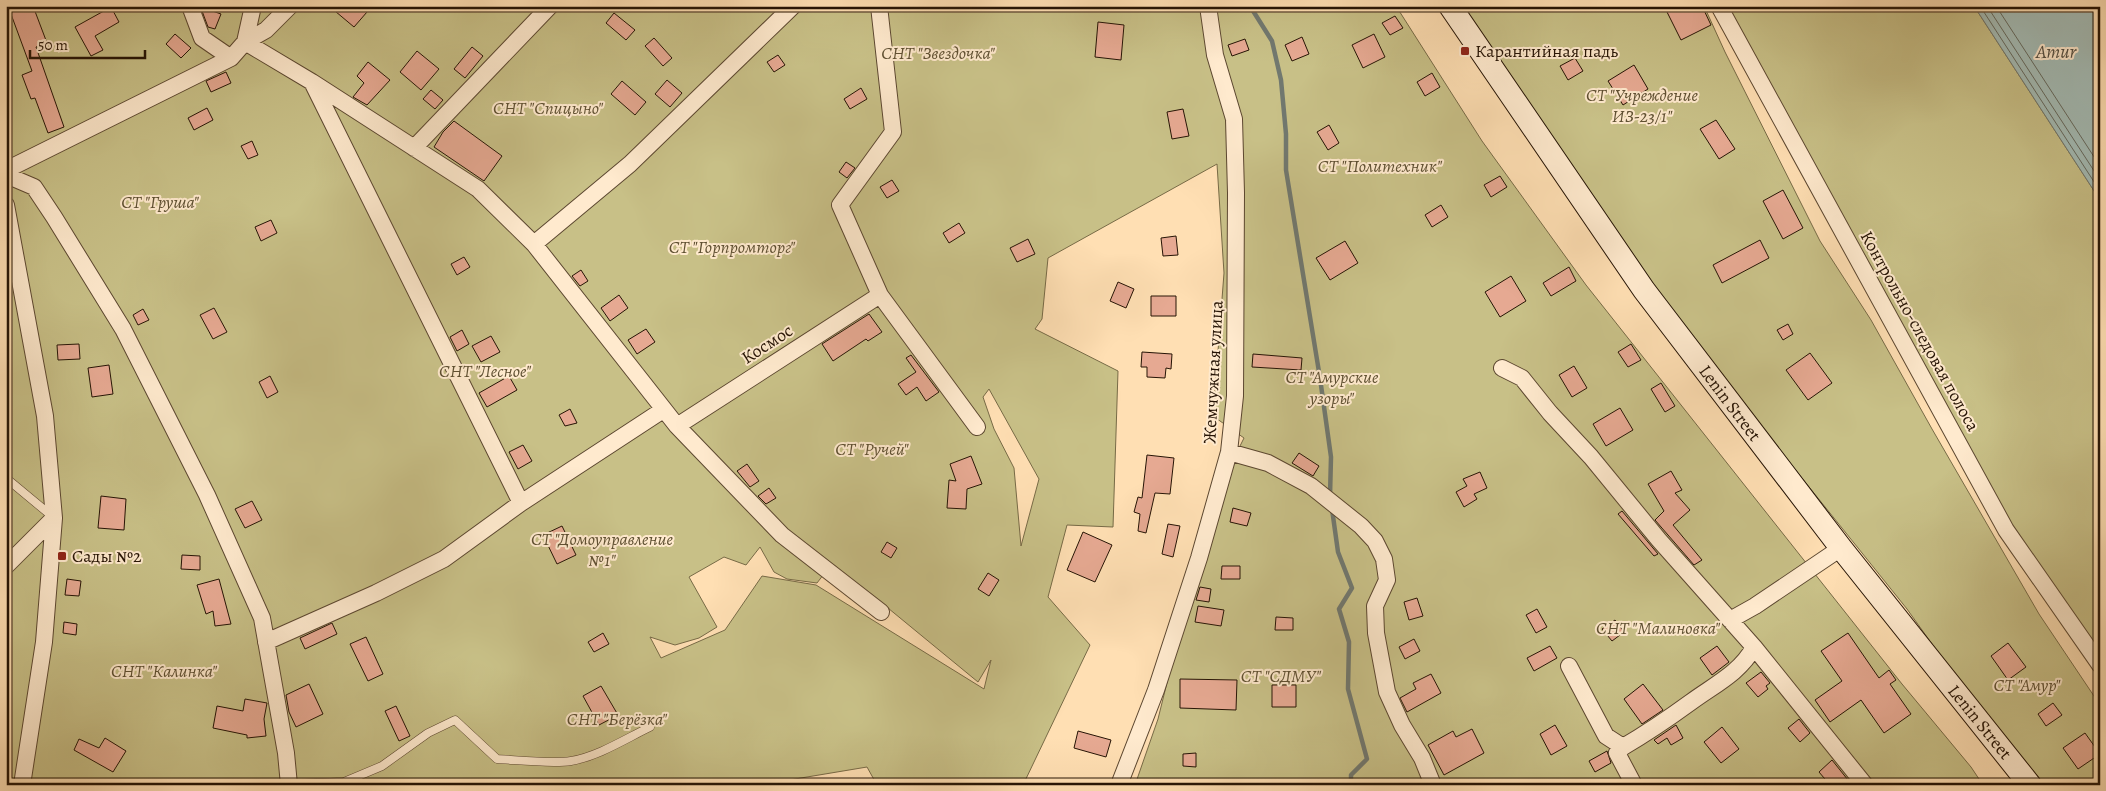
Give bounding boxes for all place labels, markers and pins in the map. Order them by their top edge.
place label: Карантийная падь [1475,39,1618,63]
marker: Карантийная падь [1459,45,1471,57]
place label: Сады №2 [72,544,142,568]
marker: Сады №2 [56,550,68,562]

